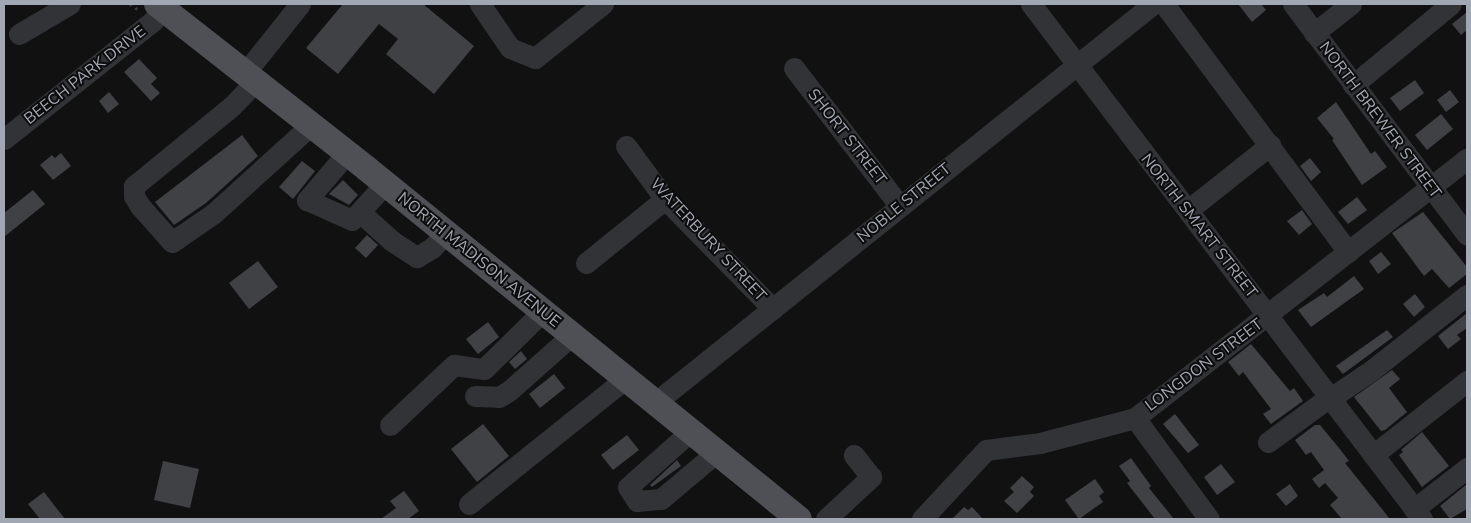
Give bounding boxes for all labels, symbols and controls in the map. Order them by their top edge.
street label: BEECH PARK DRIVE [20,22,150,128]
street label: NORTH BREWER STREET [1315,38,1445,202]
street label: SHORT STREET [804,85,890,189]
street label: NORTH SMART STREET [1137,150,1261,302]
street label: NOBLE STREET [853,159,955,247]
street label: WATERBURY STREET [646,174,770,306]
street label: NORTH MADISON AVENUE [394,188,564,332]
street label: LONGDON STREET [1142,315,1266,415]

